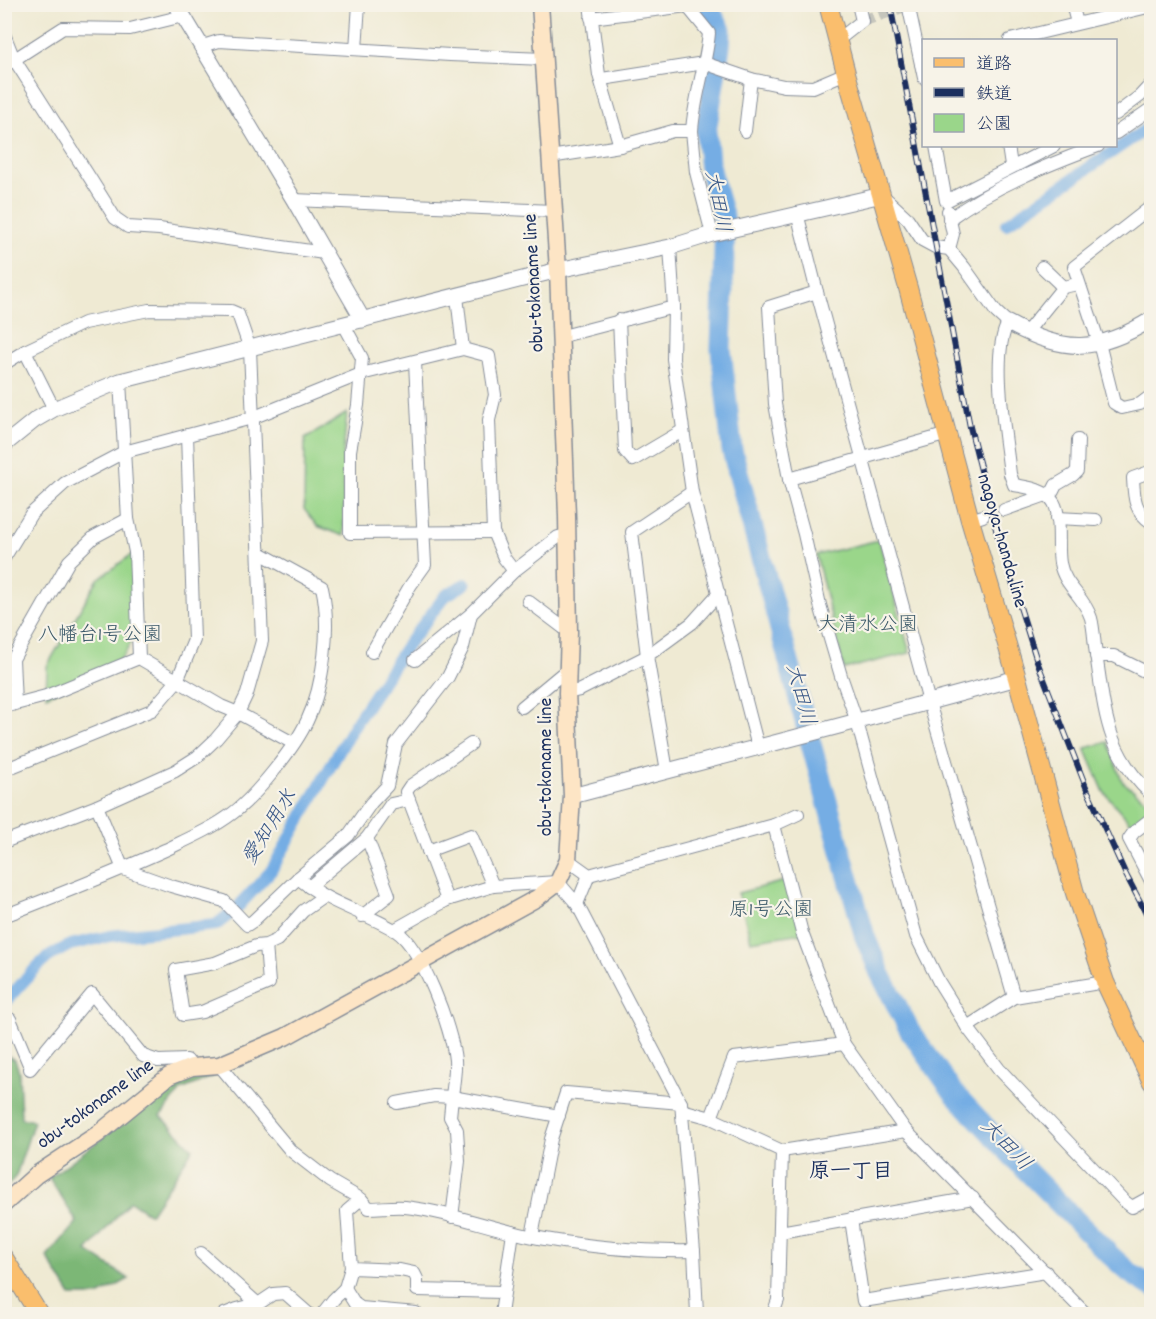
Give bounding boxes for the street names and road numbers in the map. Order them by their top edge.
street label: obu-tokoname line [517,213,553,353]
street label: nagoya-handa line [968,471,1034,611]
street label: obu-tokoname line [533,698,561,836]
street label: obu-tokoname line [32,1053,160,1157]

